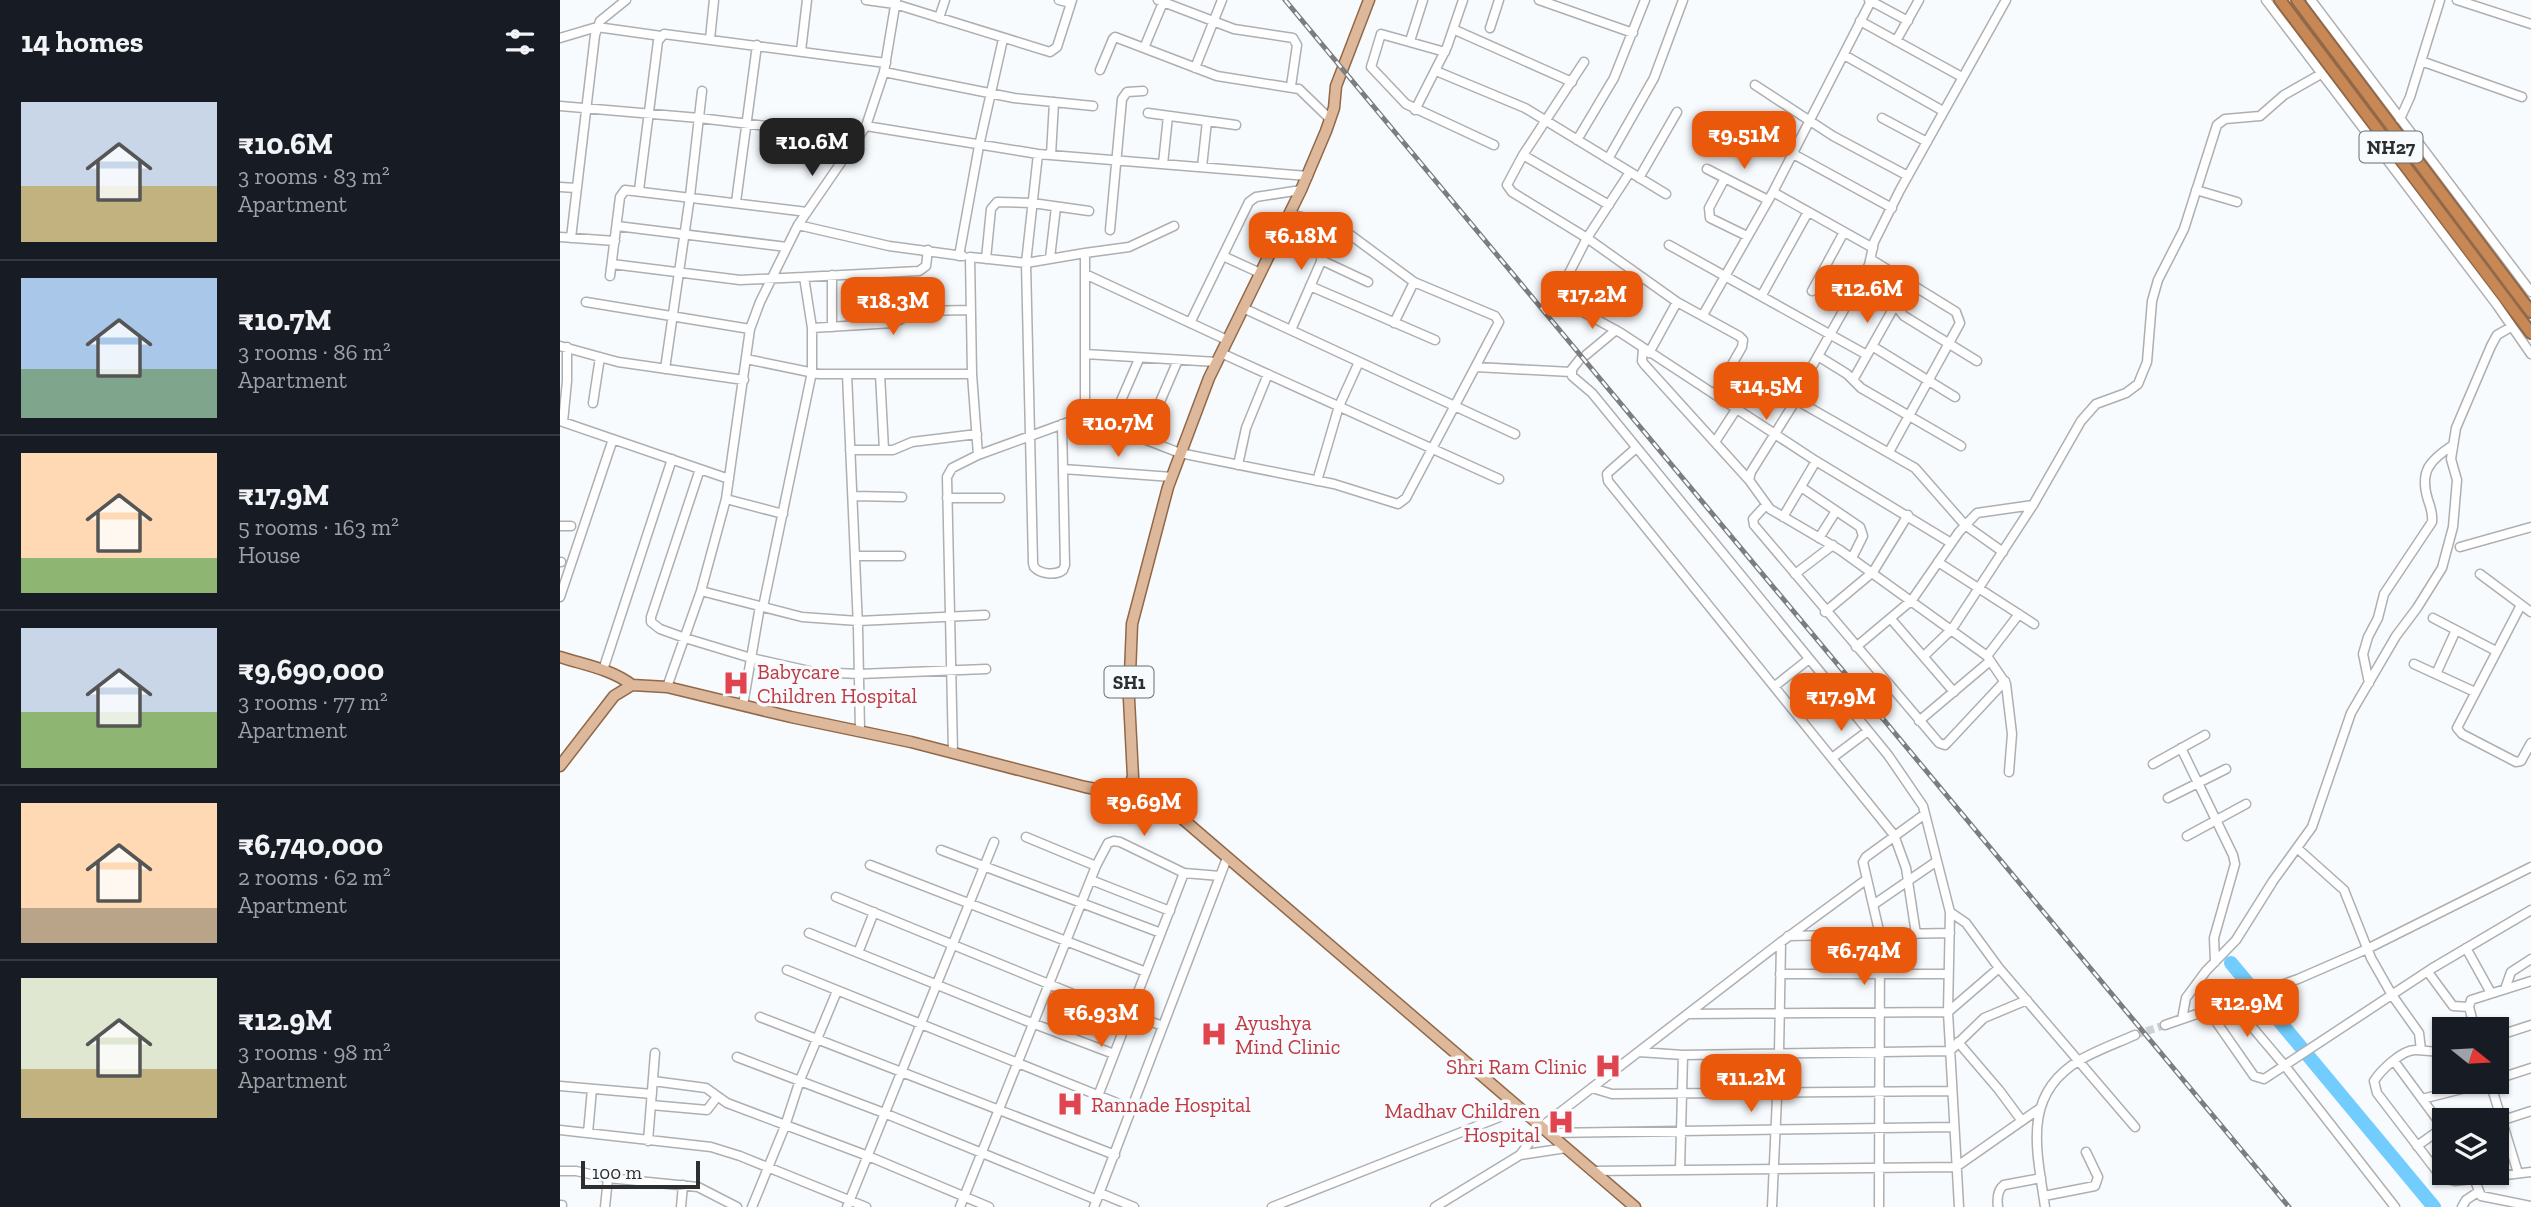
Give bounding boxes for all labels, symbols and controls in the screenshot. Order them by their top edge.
icon: filters [501,23,539,61]
text: 14 homes [21,24,144,60]
pin: ₹9.51M [1687,111,1801,171]
pin: ₹10.6M [755,118,869,178]
text: ₹9.51M [1708,120,1780,148]
text: ₹10.6M [238,126,333,162]
text: ₹10.6M [776,127,848,155]
icon: home [77,130,161,214]
road number: NH27 [2360,132,2422,162]
text: 3 rooms · 83 m² [238,162,390,190]
text: Apartment [238,190,347,218]
pin: ₹6.18M [1244,212,1358,272]
text: ₹6.18M [1265,221,1337,249]
pin: ₹12.6M [1810,266,1924,325]
pin: ₹17.2M [1535,272,1649,331]
text: ₹12.6M [1831,274,1903,302]
pin: ₹18.3M [836,278,950,337]
text: ₹17.2M [1557,280,1627,308]
text: ₹18.3M [857,286,929,314]
text: ₹10.7M [238,302,331,338]
icon: home [77,306,161,390]
text: 3 rooms · 86 m² [238,338,391,366]
pin: ₹14.5M [1709,362,1823,422]
text: Apartment [238,366,347,394]
text: ₹14.5M [1730,371,1802,399]
pin: ₹10.7M [1061,400,1175,459]
text: ₹10.7M [1082,408,1154,436]
text: ₹17.9M [238,477,329,513]
icon: home [77,481,161,565]
text: 5 rooms · 163 m² [238,513,399,541]
text: House [238,541,300,569]
text: ₹9,690,000 [238,652,384,688]
icon: home [77,656,161,740]
place label: Babycare Children Hospital [757,659,918,708]
road number: SH1 [1104,666,1154,698]
hospital icon: Babycare Children Hospital [721,668,751,698]
pin: ₹17.9M [1784,674,1898,733]
text: ₹17.9M [1806,682,1876,710]
text: 3 rooms · 77 m² [238,688,388,716]
text: Apartment [238,716,347,744]
pin: ₹9.69M [1087,778,1201,838]
text: ₹9.69M [1107,787,1181,815]
text: ₹6,740,000 [238,827,383,863]
icon: home [77,831,161,915]
text: 2 rooms · 62 m² [238,863,391,891]
text: Apartment [238,891,347,919]
pin: ₹6.74M [1807,928,1921,987]
text: ₹6.74M [1827,936,1901,964]
pin: ₹12.9M [2190,979,2304,1039]
text: ₹12.9M [2211,988,2283,1016]
pin: ₹6.93M [1044,990,1158,1049]
text: ₹6.93M [1063,998,1139,1026]
text: ₹12.9M [238,1002,332,1038]
icon: home [77,1006,161,1090]
place label: Ayushya Mind Clinic [1235,1010,1340,1059]
north arrow [2432,1017,2510,1094]
map controls [2432,1017,2509,1185]
hospital icon: Ayushya Mind Clinic [1199,1019,1229,1049]
text: 3 rooms · 98 m² [238,1038,391,1066]
hospital icon: Shri Ram Clinic [1593,1051,1623,1081]
place label: Shri Ram Clinic [1446,1054,1587,1079]
pin: ₹11.2M [1694,1054,1808,1114]
text: ₹11.2M [1716,1063,1786,1091]
text: Apartment [238,1066,347,1094]
hospital icon: Rannade Hospital [1055,1089,1085,1119]
place label: Rannade Hospital [1091,1092,1251,1117]
place label: Madhav Children Hospital [1385,1098,1540,1147]
hospital icon: Madhav Children Hospital [1546,1107,1576,1137]
button: layers [2432,1108,2509,1185]
scale bar [581,1158,700,1190]
text: 100 m [592,1161,642,1184]

